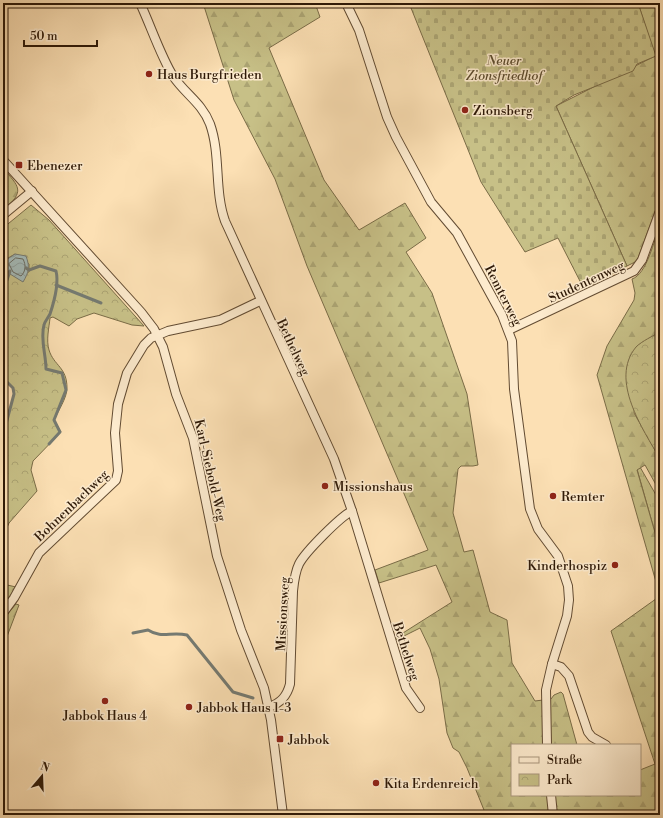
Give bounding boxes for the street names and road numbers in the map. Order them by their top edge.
street label: Studentenweg [546,257,627,307]
street label: Remterweg [481,262,525,329]
street label: Bethelweg [273,316,313,379]
street label: Karl-Siebold-Weg [190,418,230,523]
street label: Bohnenbachweg [31,466,112,546]
street label: Missionsweg [273,576,293,652]
street label: Bethelweg [389,619,423,683]

